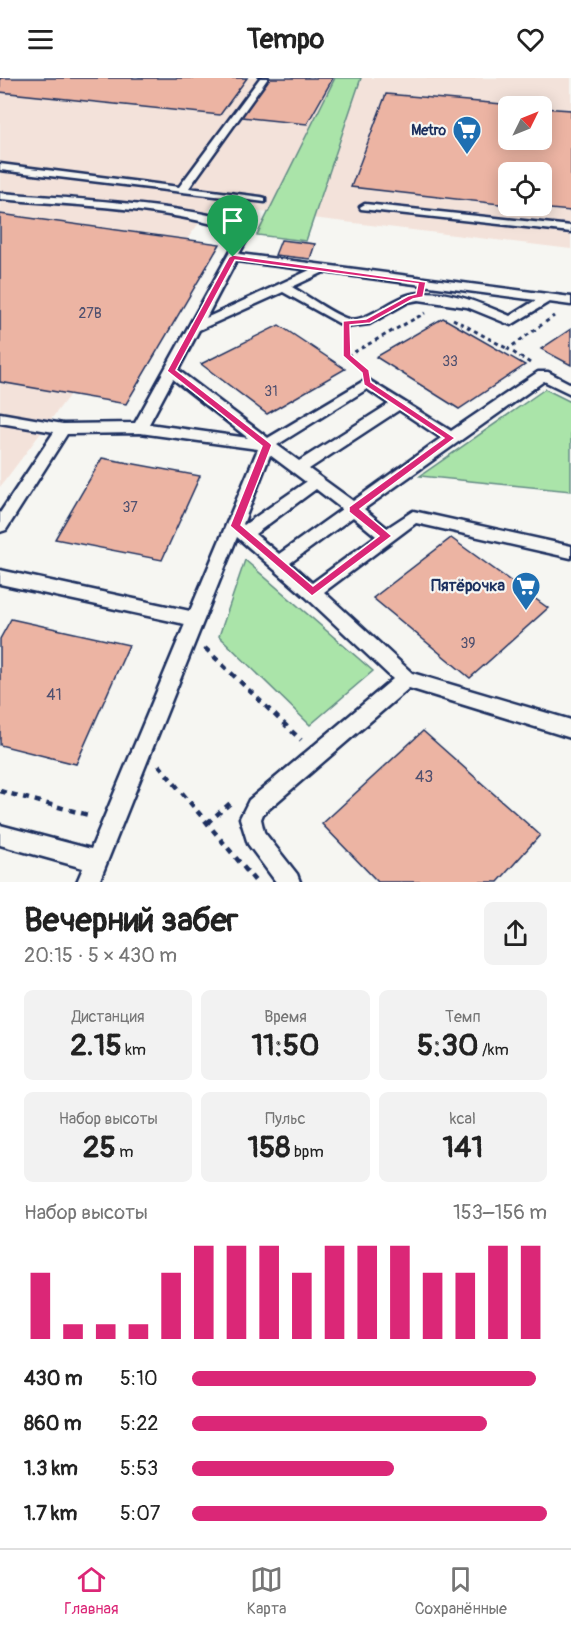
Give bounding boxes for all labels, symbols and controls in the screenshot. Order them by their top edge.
icon: menu [24,23,57,56]
text: Tempo [247,23,324,56]
icon: heart [514,23,547,56]
north arrow [498,96,552,150]
map controls [498,96,552,216]
supermarket icon: Metro [451,114,483,156]
place label: Metro [411,122,446,139]
button: locate [498,162,552,216]
pin [207,195,258,257]
icon: arrive [216,204,249,237]
house number: 27В [78,305,102,322]
house number: 33 [442,353,458,370]
house number: 31 [264,383,278,400]
house number: 37 [122,499,138,516]
supermarket icon: Пятёрочка [510,570,542,612]
place label: Пятёрочка [431,576,506,596]
house number: 39 [460,635,476,652]
house number: 41 [46,685,62,705]
house number: 43 [415,767,433,787]
text: Вечерний забег [24,900,238,941]
button: share [484,902,547,965]
text: 20:15 · 5 × 430 m [24,943,177,968]
text: Дистанция [72,1007,144,1027]
text: Время [264,1007,307,1027]
text: Темп [445,1007,481,1027]
text: 2.15 [70,1027,122,1064]
text: 11:50 [251,1027,320,1064]
text: 5:30 [417,1027,479,1064]
text: km [122,1040,146,1060]
text: /km [479,1040,509,1060]
text: Набор высоты [59,1109,158,1129]
text: Пульс [265,1109,306,1129]
text: kcal [450,1109,476,1129]
text: 25 [83,1129,116,1166]
text: 158 [247,1129,291,1166]
text: 141 [442,1129,483,1166]
text: m [116,1142,134,1162]
text: bpm [291,1142,324,1162]
text: Набор высоты [24,1200,148,1225]
text: 153–156 m [453,1200,547,1225]
text: 430 m [24,1366,83,1391]
text: 5:10 [120,1366,158,1391]
text: 860 m [24,1411,81,1436]
text: 5:22 [120,1411,159,1436]
text: 1.3 km [24,1456,78,1481]
text: 5:53 [120,1456,158,1481]
text: 1.7 km [24,1501,77,1526]
text: 5:07 [120,1501,160,1526]
tab: Главная [64,1563,118,1619]
tab: Карта [247,1563,286,1619]
tab: Сохранённые [415,1563,507,1619]

